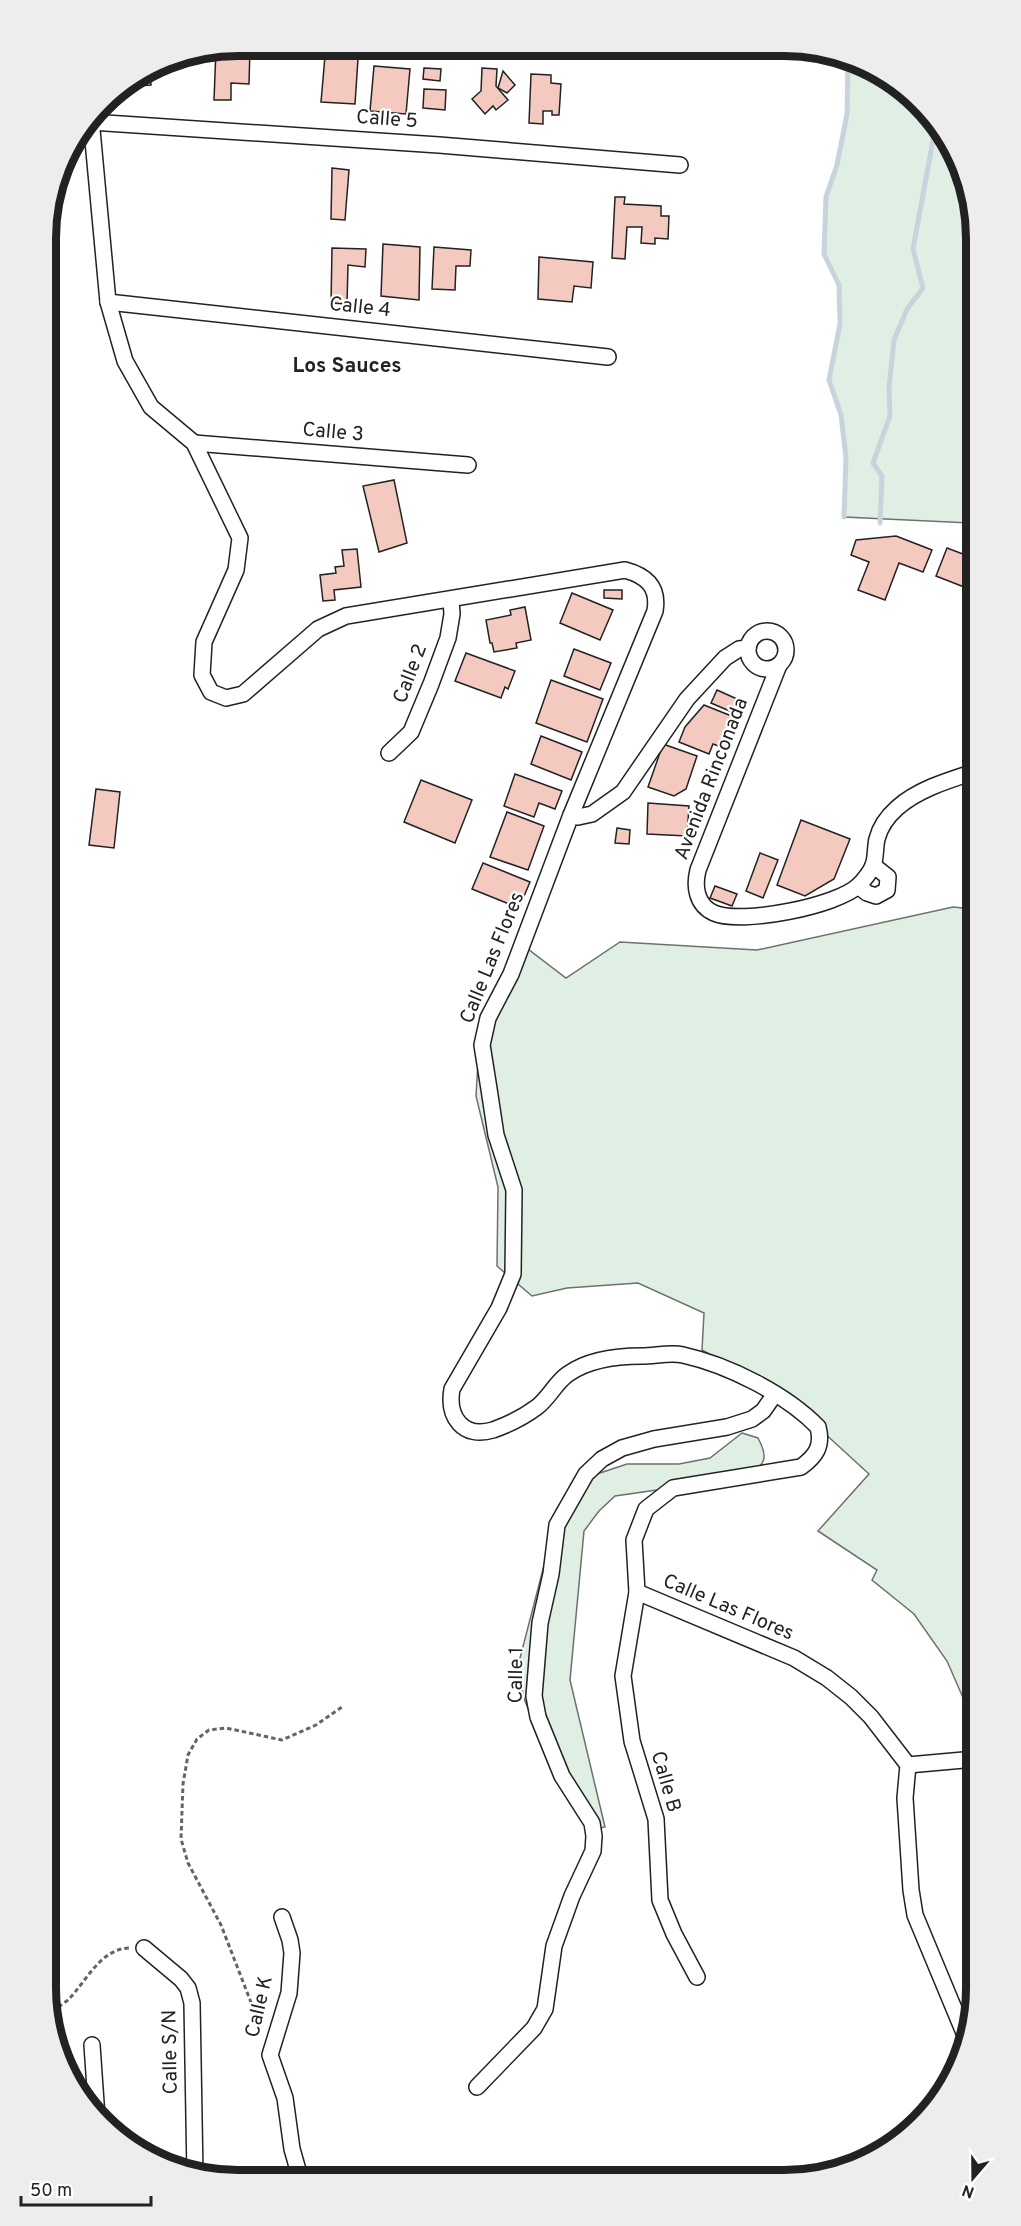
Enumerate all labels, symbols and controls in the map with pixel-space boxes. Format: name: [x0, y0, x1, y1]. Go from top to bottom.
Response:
street label: Calle 5: [355, 105, 419, 135]
street label: Calle 4: [328, 292, 392, 324]
district label: Los Sauces: [292, 353, 402, 380]
street label: Calle 3: [301, 417, 365, 449]
street label: Calle 2: [388, 641, 434, 707]
street label: Avenida Rinconada: [669, 694, 755, 864]
street label: Calle Las Flores: [455, 888, 531, 1028]
street label: Calle Las Flores: [659, 1569, 797, 1647]
street label: Calle 1: [504, 1646, 530, 1704]
street label: Calle B: [644, 1748, 686, 1816]
street label: Calle K: [240, 1974, 280, 2040]
street label: Calle S/N: [157, 2009, 185, 2095]
north arrow: [943, 2148, 1003, 2208]
scale bar: [21, 2169, 152, 2207]
text: N: [960, 2179, 977, 2202]
text: 50 m: [30, 2180, 72, 2203]

